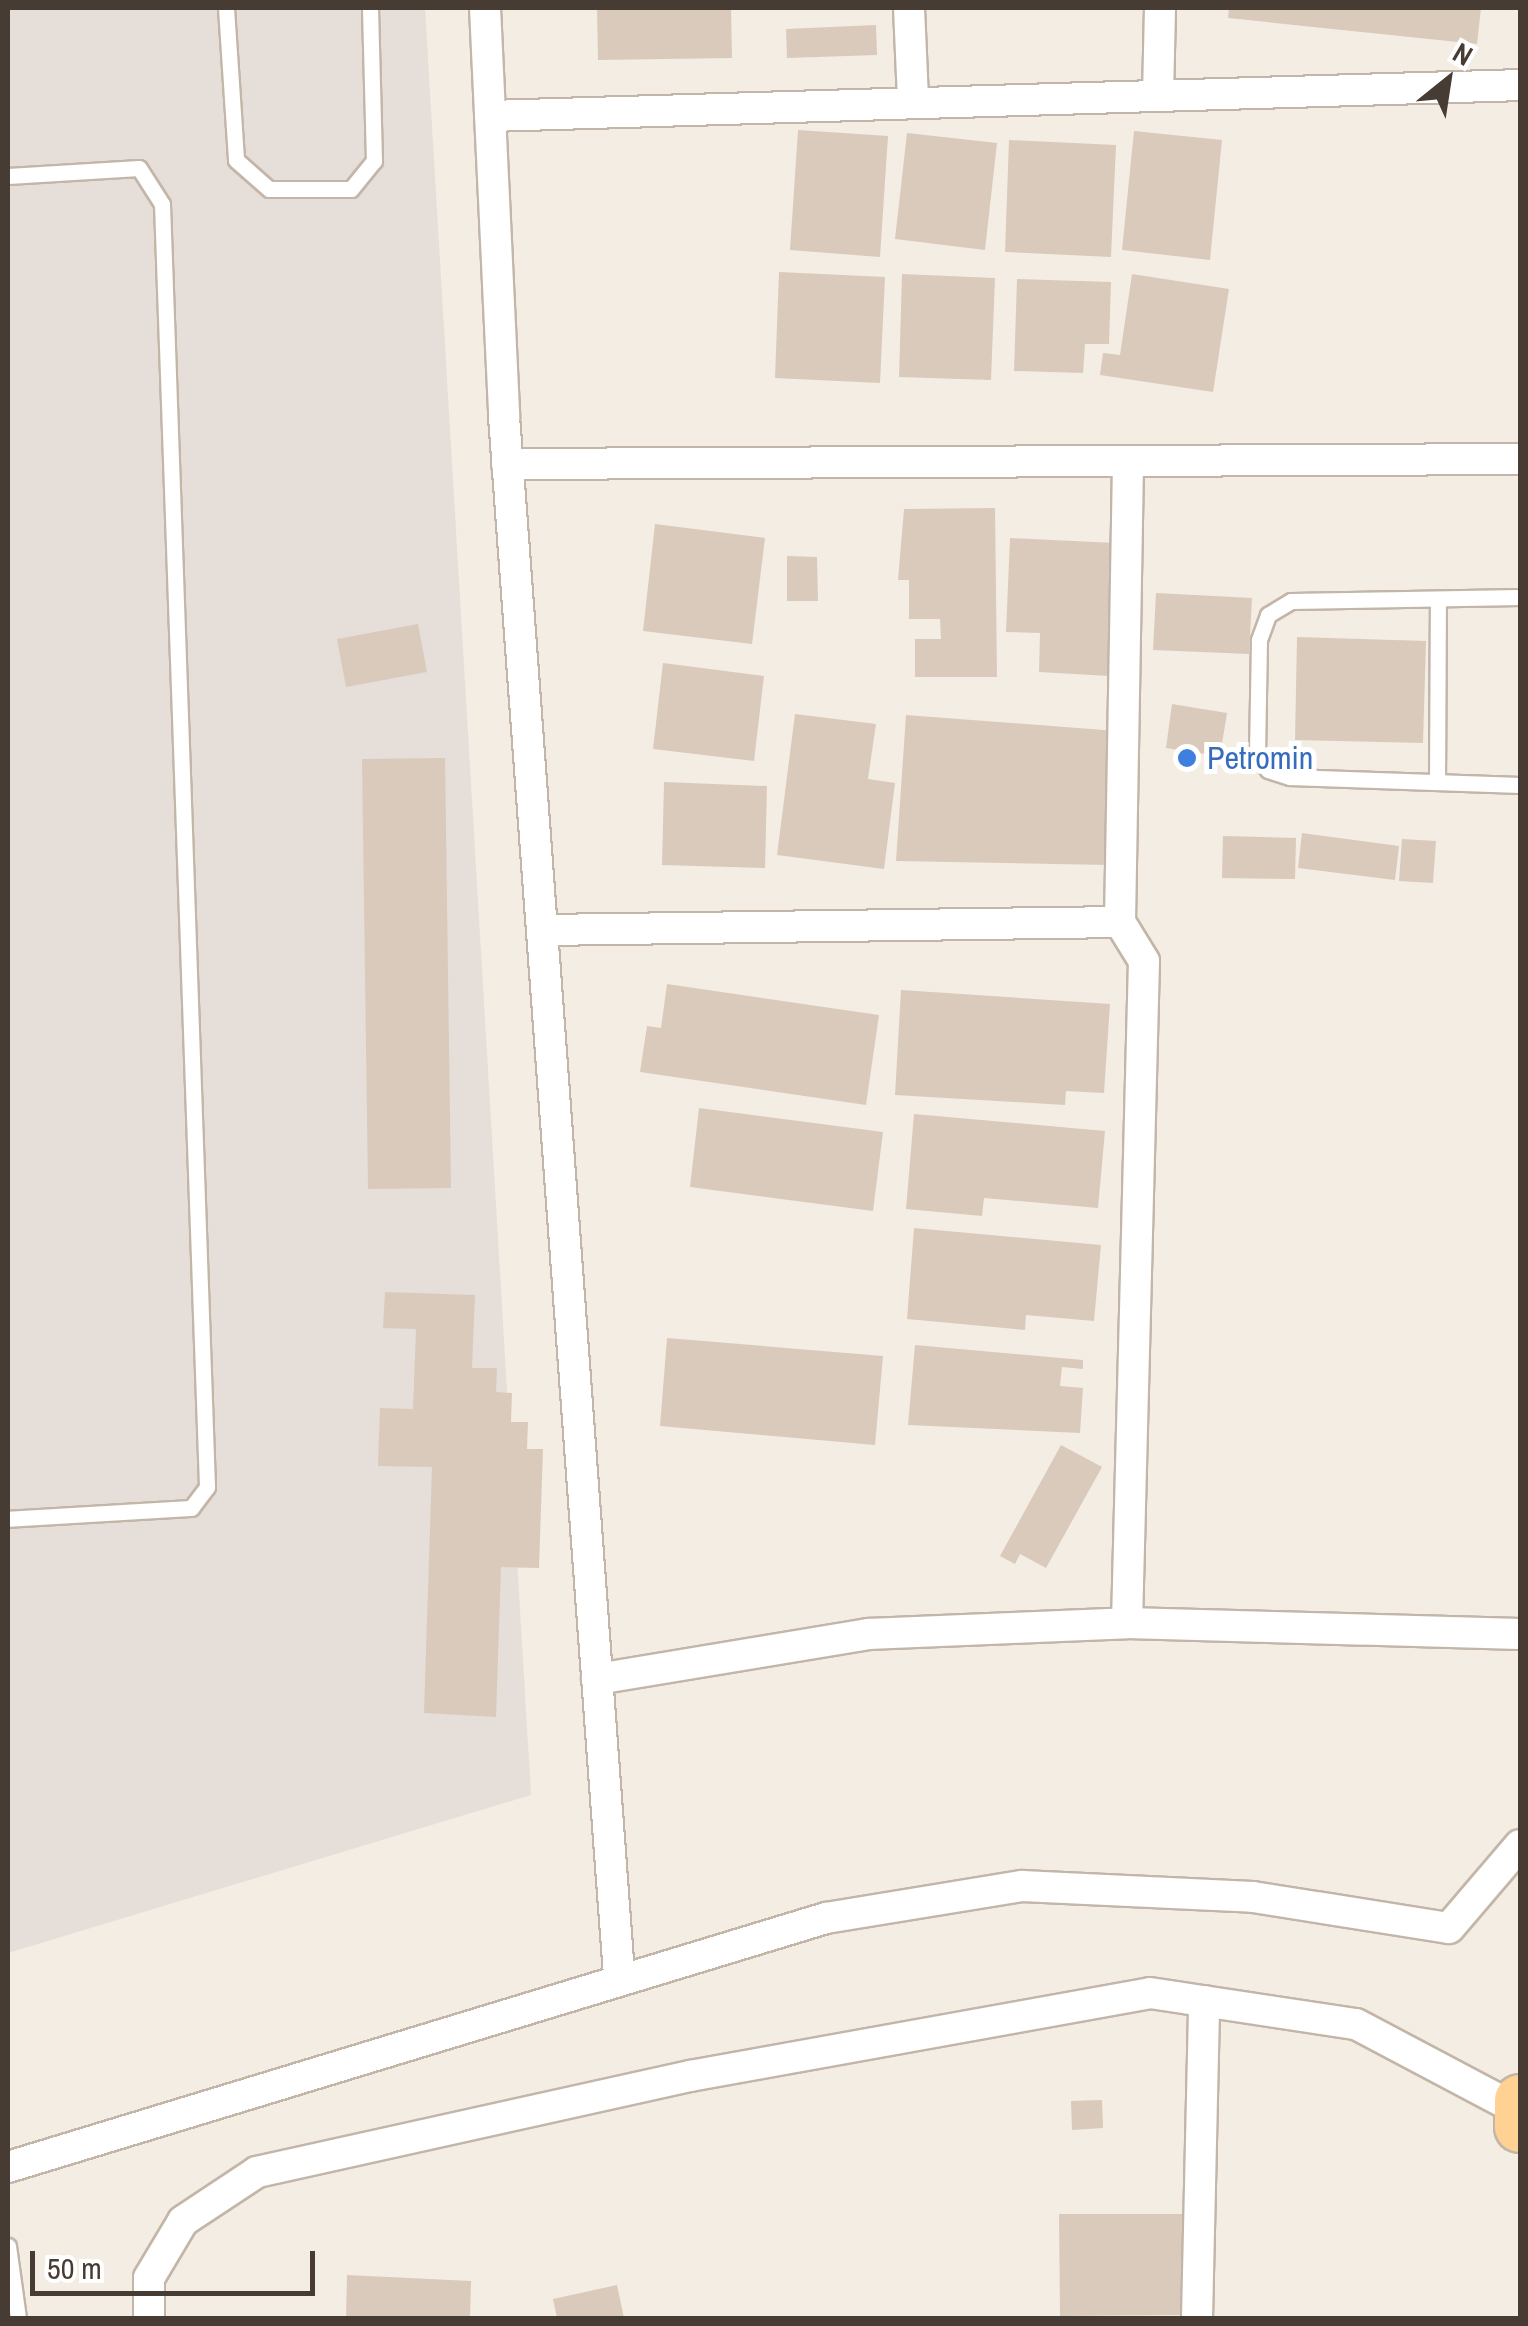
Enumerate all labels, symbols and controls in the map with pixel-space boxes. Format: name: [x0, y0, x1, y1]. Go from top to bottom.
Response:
north arrow: [1398, 30, 1498, 130]
text: N: [1446, 33, 1480, 75]
place label: Petromin: [1207, 739, 1313, 777]
marker: Petromin: [1176, 747, 1198, 769]
scale bar: [35, 2231, 320, 2293]
text: 50 m: [47, 2248, 102, 2288]

